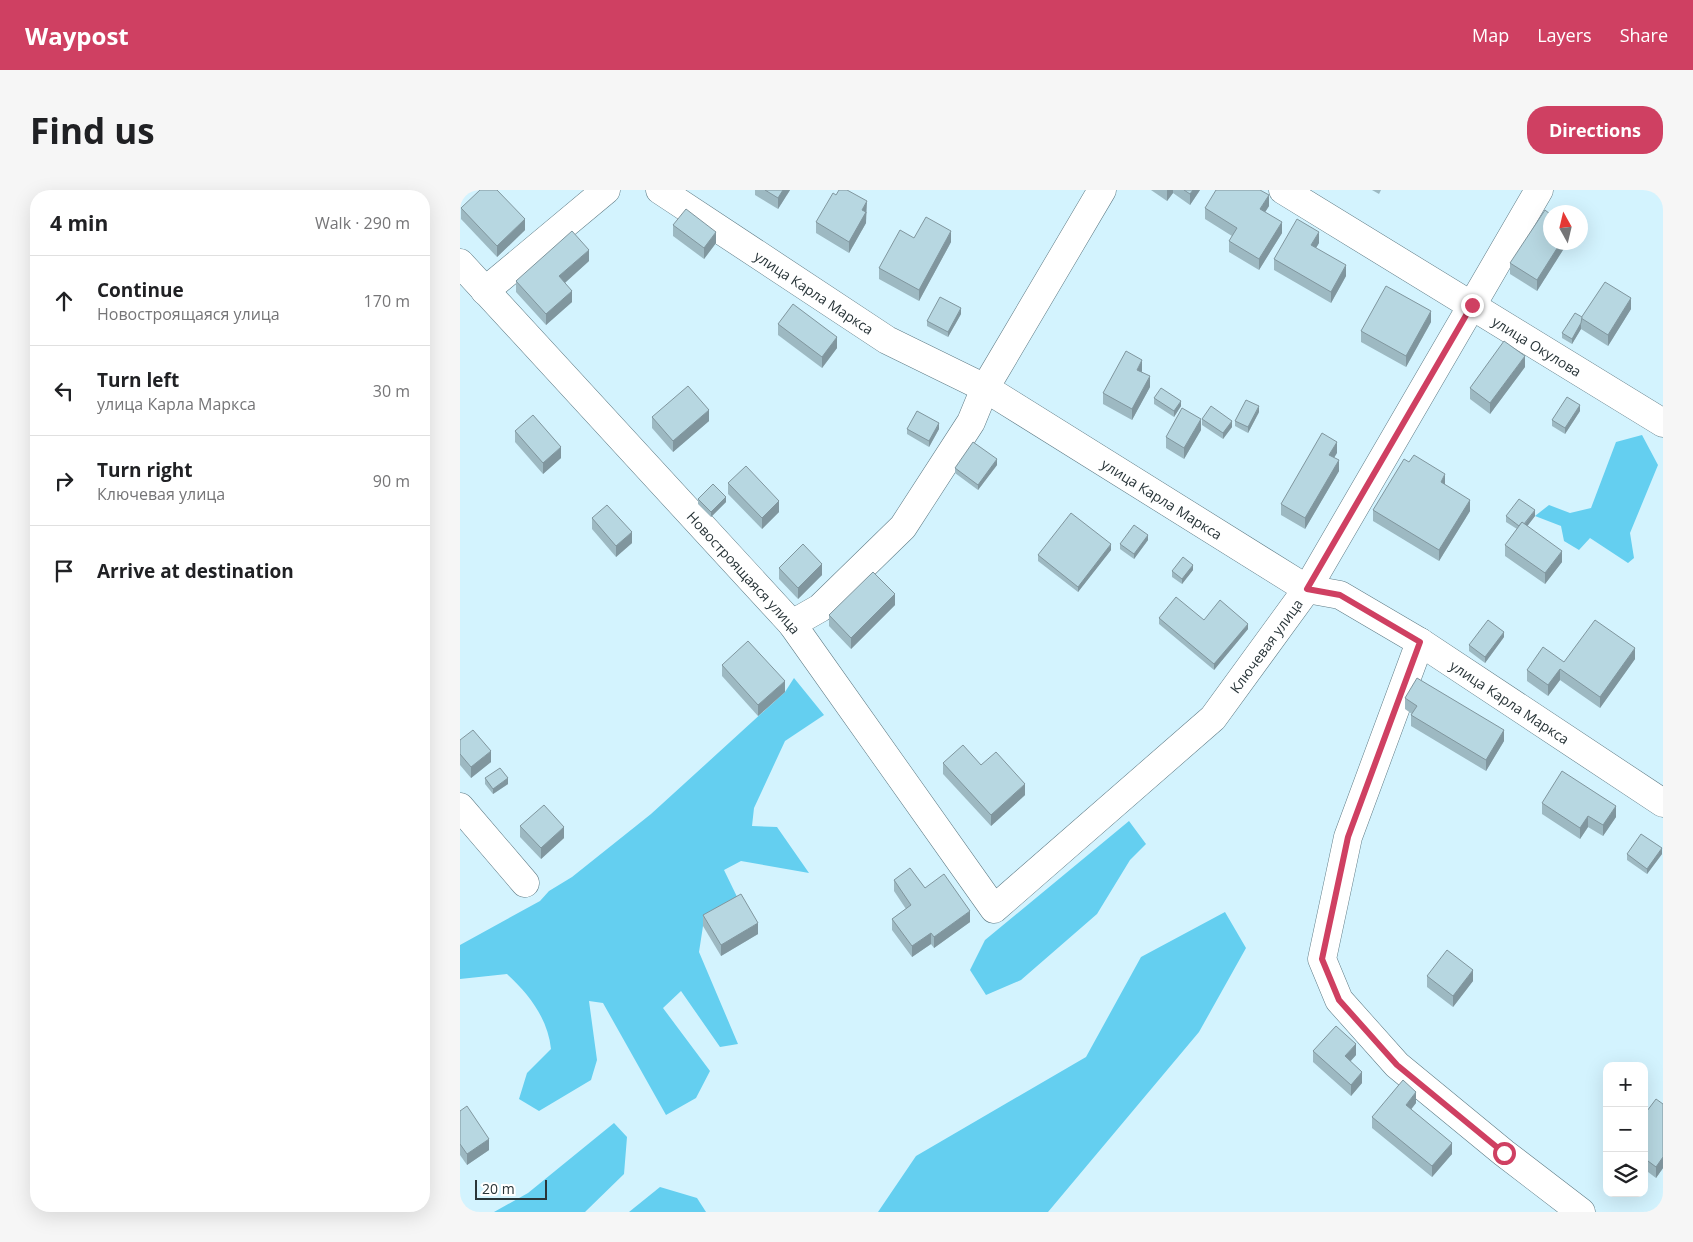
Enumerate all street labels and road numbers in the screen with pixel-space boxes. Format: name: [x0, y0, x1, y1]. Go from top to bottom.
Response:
street label: улица Карла Маркса: [751, 246, 878, 338]
street label: улица Окулова: [1489, 311, 1585, 380]
street label: улица Карла Маркса: [1098, 454, 1226, 543]
street label: Новостроящаяся улица: [683, 507, 805, 637]
street label: Ключевая улица: [1225, 595, 1307, 697]
street label: улица Карла Маркса: [1447, 655, 1573, 748]

